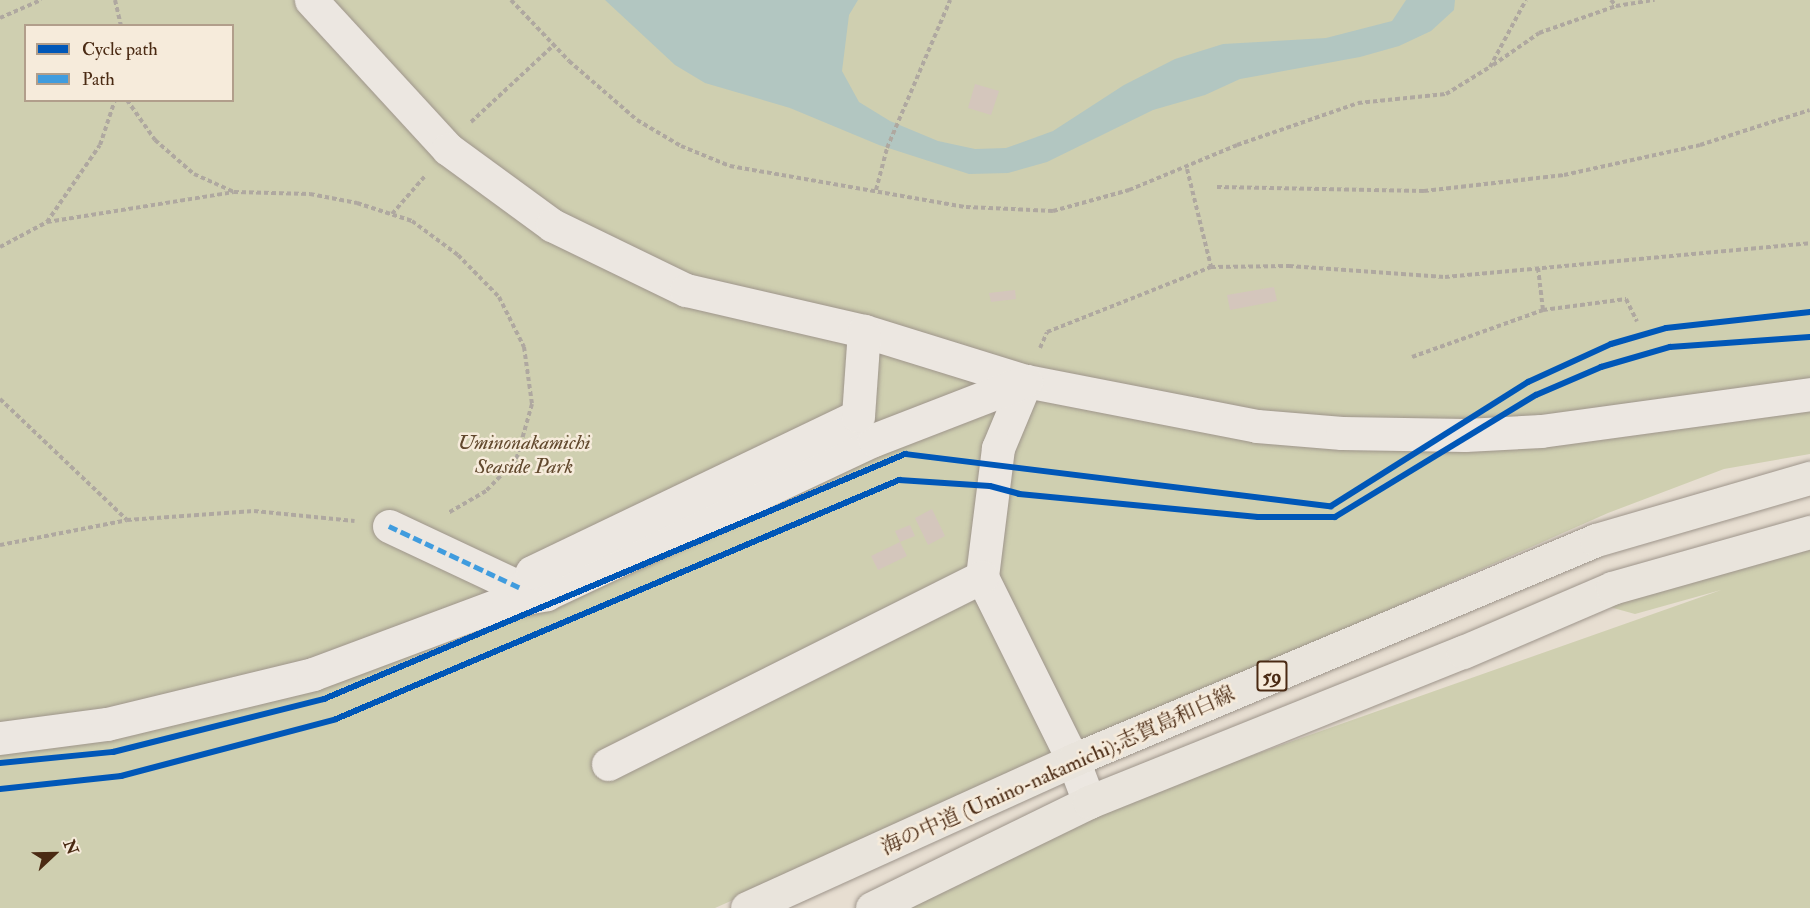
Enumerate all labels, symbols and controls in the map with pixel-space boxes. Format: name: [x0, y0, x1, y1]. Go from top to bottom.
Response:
legend: [24, 24, 234, 102]
text: Cycle path: [82, 38, 158, 61]
text: Path: [82, 68, 115, 91]
park label: Uminonakamichi Seaside Park: [457, 430, 591, 480]
road number: 59: [1256, 659, 1288, 693]
street label: 海の中道 (Umino-nakamichi);志賀島和白線: [877, 681, 1239, 861]
north arrow: [24, 824, 84, 884]
text: N: [59, 837, 83, 858]

